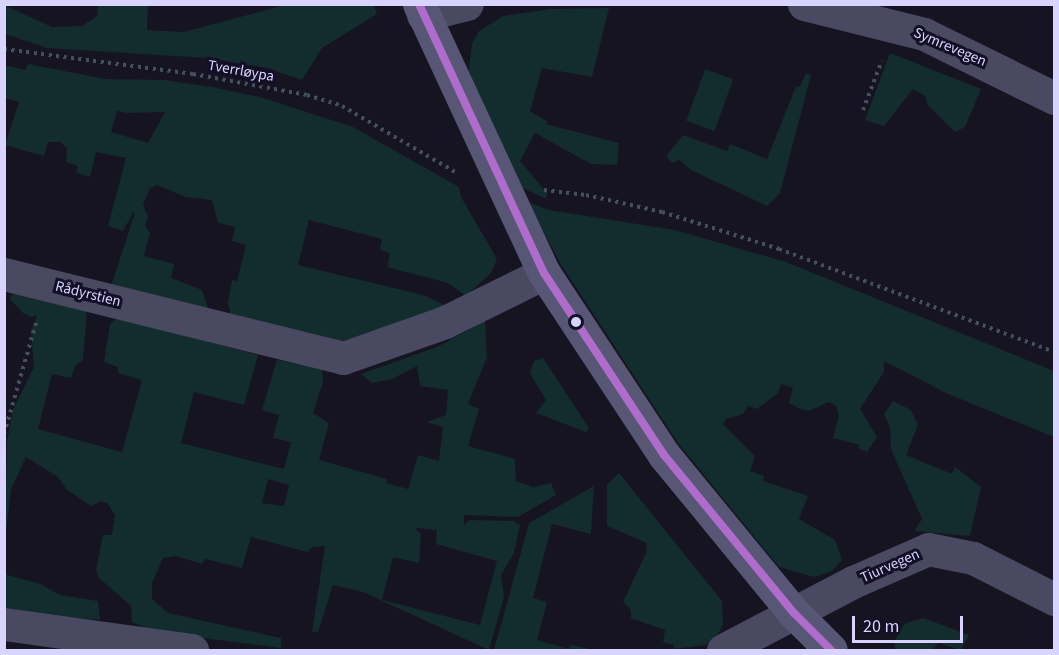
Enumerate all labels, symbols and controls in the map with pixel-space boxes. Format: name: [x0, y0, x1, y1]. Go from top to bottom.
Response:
street label: Symrevegen: [911, 24, 989, 70]
street label: Tverrløypa: [206, 56, 276, 86]
street label: Rådyrstien: [53, 277, 123, 311]
unlabelled marker: [570, 316, 582, 328]
street label: Tiurvegen: [858, 545, 922, 587]
scale bar: [855, 604, 966, 642]
text: 20 m: [863, 614, 899, 639]

